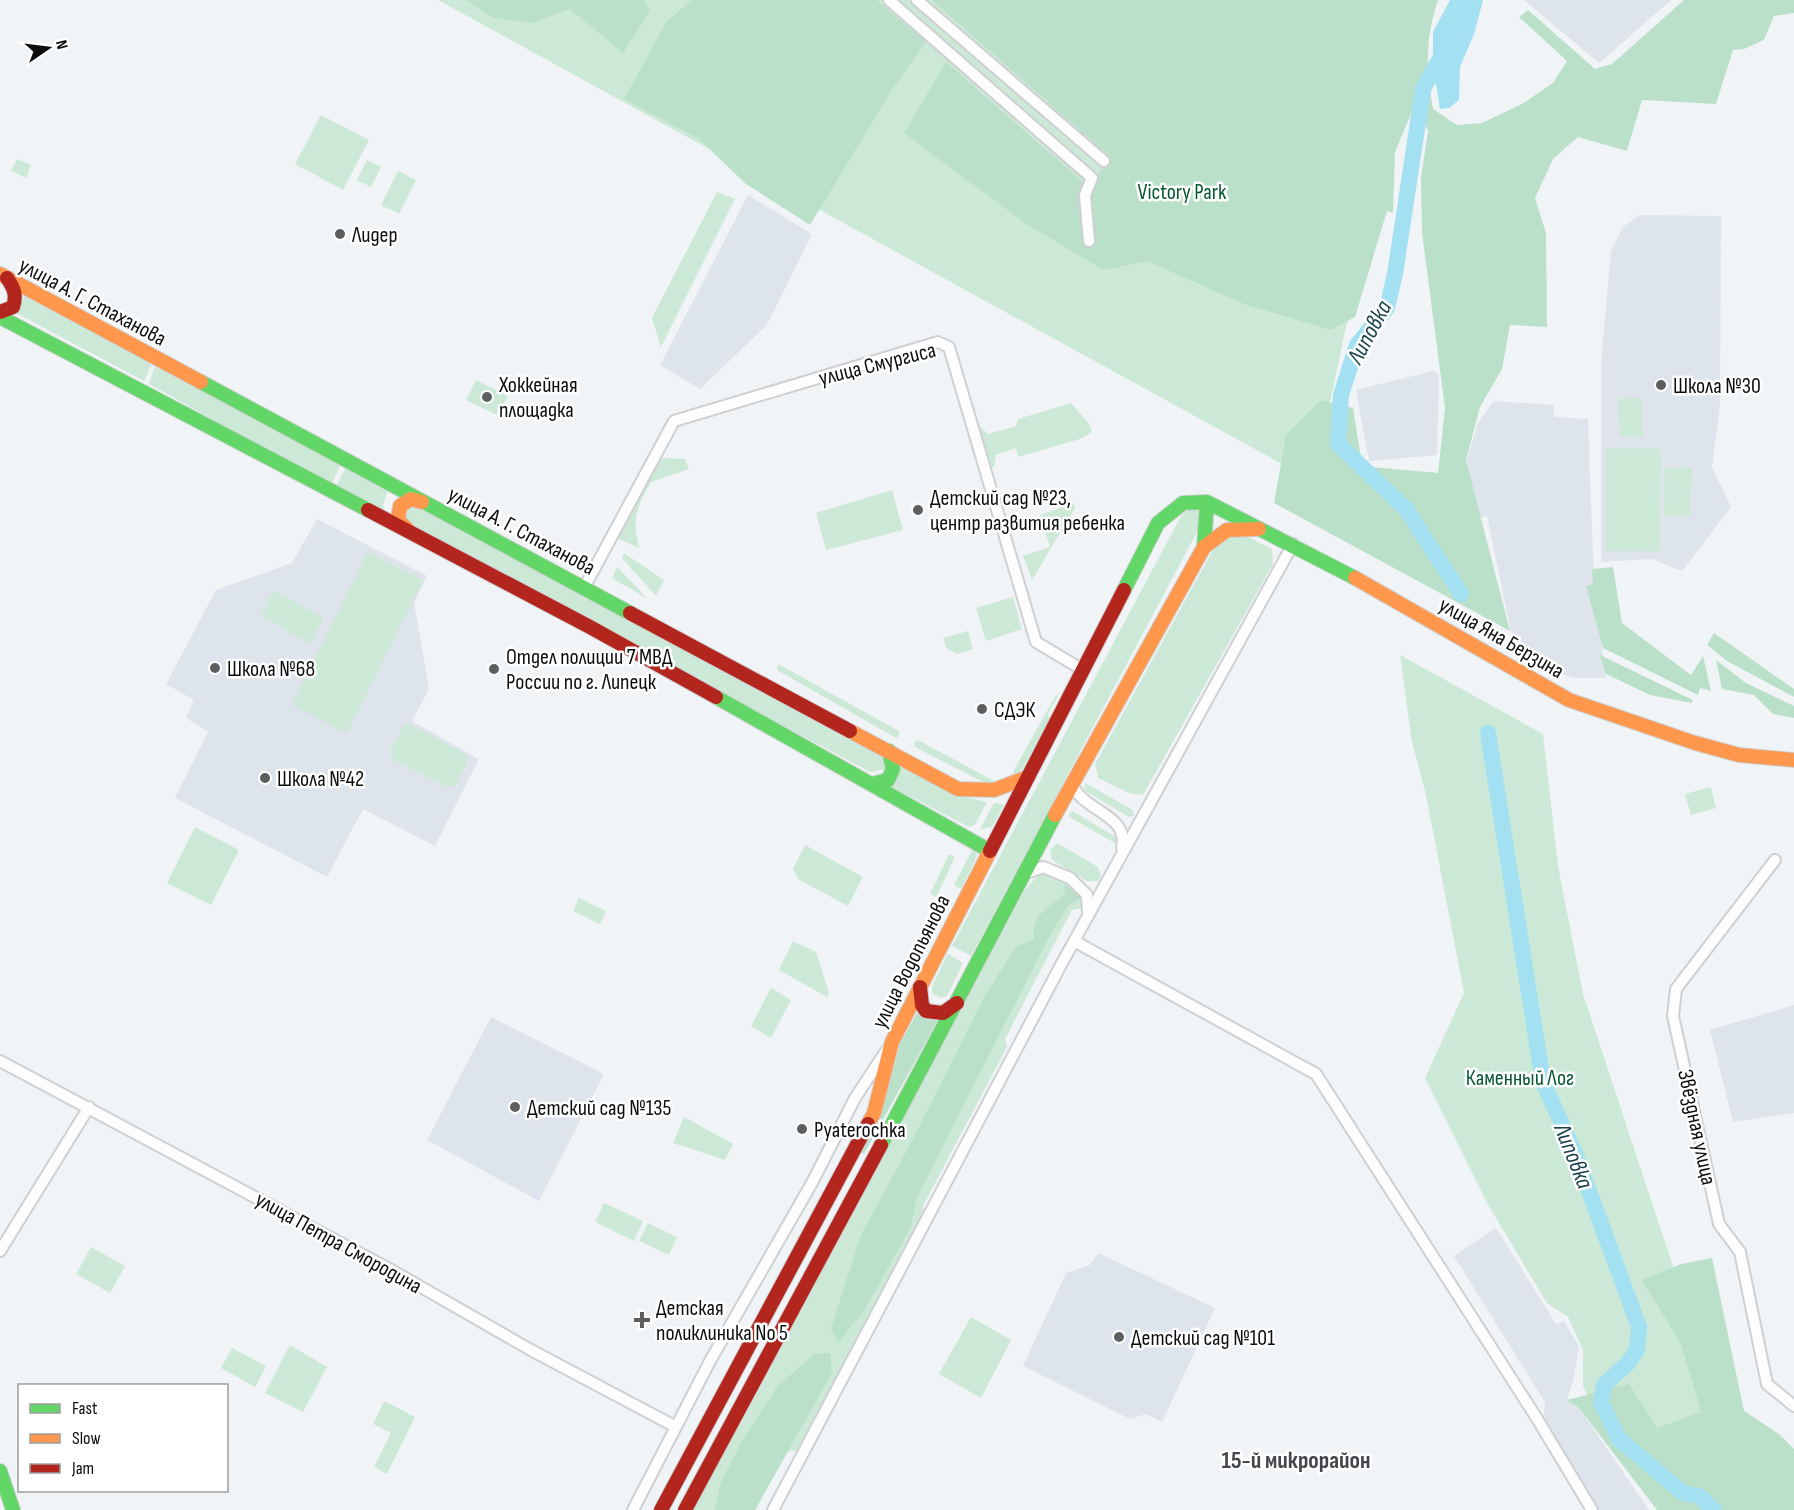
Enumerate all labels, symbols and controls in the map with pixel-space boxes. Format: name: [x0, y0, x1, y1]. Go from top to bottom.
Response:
north arrow: [18, 18, 78, 78]
text: N: [51, 38, 71, 51]
park label: Victory Park: [1138, 179, 1227, 206]
place label: Лидер: [351, 222, 398, 249]
marker: Лидер: [333, 227, 347, 241]
street label: улица А. Г. Стаханова: [14, 252, 171, 353]
water label: Липовка: [1340, 295, 1398, 370]
street label: улица Смургиса: [816, 337, 939, 392]
place label: Хоккейная площадка: [498, 372, 578, 424]
place label: Школа №30: [1673, 373, 1761, 400]
marker: Школа №30: [1654, 378, 1668, 392]
marker: Хоккейная площадка: [480, 390, 494, 404]
street label: улица А. Г. Стаханова: [443, 481, 600, 582]
place label: Детский сад №23, центр развития ребенка: [930, 485, 1125, 537]
marker: Детский сад №23, центр развития ребенка: [911, 503, 925, 517]
street label: улица Яна Берзина: [1434, 592, 1569, 685]
place label: Отдел полиции 7 МВД России по г. Липецк: [506, 644, 673, 696]
place label: Школа №68: [227, 656, 315, 683]
marker: Школа №68: [208, 661, 222, 675]
marker: Отдел полиции 7 МВД России по г. Липецк: [487, 662, 501, 676]
place label: СДЭК: [994, 697, 1035, 724]
marker: СДЭК: [975, 702, 989, 716]
place label: Школа №42: [277, 766, 364, 793]
marker: Школа №42: [258, 771, 272, 785]
street label: улица Водопьянова: [866, 890, 957, 1033]
park label: Каменный Лог: [1466, 1065, 1574, 1092]
street label: Звёздная улица: [1671, 1067, 1722, 1188]
place label: Детский сад №135: [527, 1095, 672, 1122]
marker: Детский сад №135: [508, 1100, 522, 1114]
place label: Pyaterochka: [814, 1117, 906, 1144]
water label: Липовка: [1547, 1118, 1600, 1193]
marker: Pyaterochka: [795, 1122, 809, 1136]
street label: улица Петра Смородина: [250, 1186, 426, 1300]
place label: Детская поликлиника No 5: [656, 1295, 788, 1347]
marker: Детская поликлиника No 5: [633, 1311, 651, 1329]
place label: Детский сад №101: [1131, 1325, 1275, 1352]
marker: Детский сад №101: [1112, 1330, 1126, 1344]
legend: [18, 1384, 228, 1492]
text: Fast: [72, 1398, 98, 1419]
text: Slow: [72, 1428, 101, 1449]
district label: 15-й микрорайон: [1222, 1446, 1370, 1475]
text: Jam: [71, 1458, 94, 1479]

